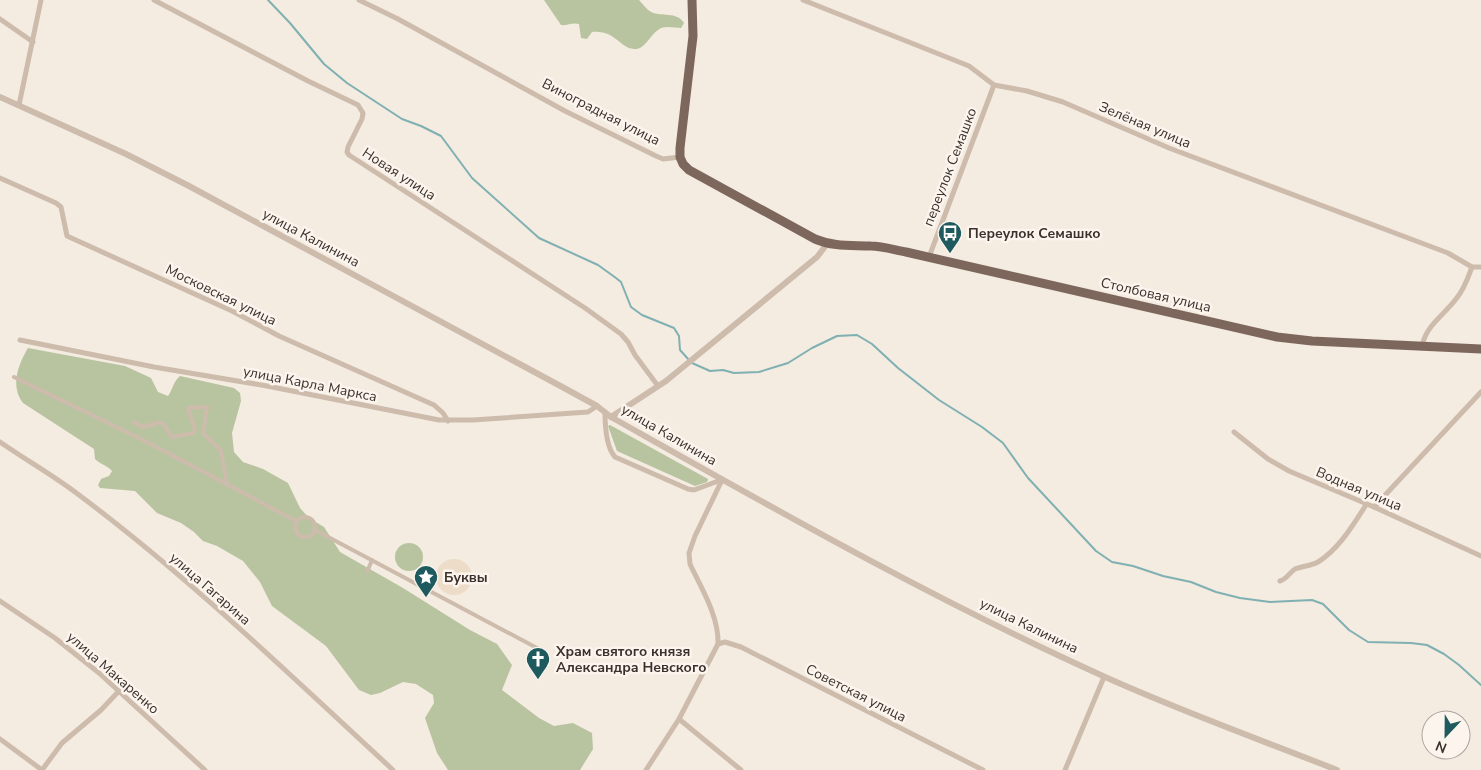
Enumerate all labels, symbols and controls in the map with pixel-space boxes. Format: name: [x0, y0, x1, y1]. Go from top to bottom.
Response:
street label: Виноградная улица: [539, 74, 663, 150]
street label: Зелёная улица: [1096, 97, 1194, 153]
street label: переулок Семашко: [919, 105, 981, 229]
street label: Новая улица: [359, 143, 439, 205]
street label: улица Калинина: [259, 204, 363, 272]
bus stop icon: Переулок Семашко: [937, 220, 963, 254]
place label: Переулок Семашко: [968, 224, 1100, 243]
street label: Московская улица: [162, 260, 280, 330]
street label: Столбовая улица: [1099, 273, 1213, 317]
street label: улица Карла Маркса: [242, 362, 378, 406]
street label: улица Калинина: [618, 400, 720, 470]
street label: Водная улица: [1313, 462, 1405, 516]
street label: улица Гагарина: [165, 548, 255, 630]
place icon: Буквы: [413, 564, 439, 598]
place label: Буквы: [444, 568, 488, 587]
street label: улица Калинина: [977, 594, 1081, 658]
street label: улица Макаренко: [63, 628, 163, 718]
place label: Храм святого князя Александра Невского: [555, 642, 707, 677]
church icon: Храм святого князя Александра Невского: [525, 646, 551, 680]
street label: Советская улица: [803, 659, 909, 727]
north arrow: [1421, 710, 1471, 760]
text: N: [1433, 736, 1450, 757]

